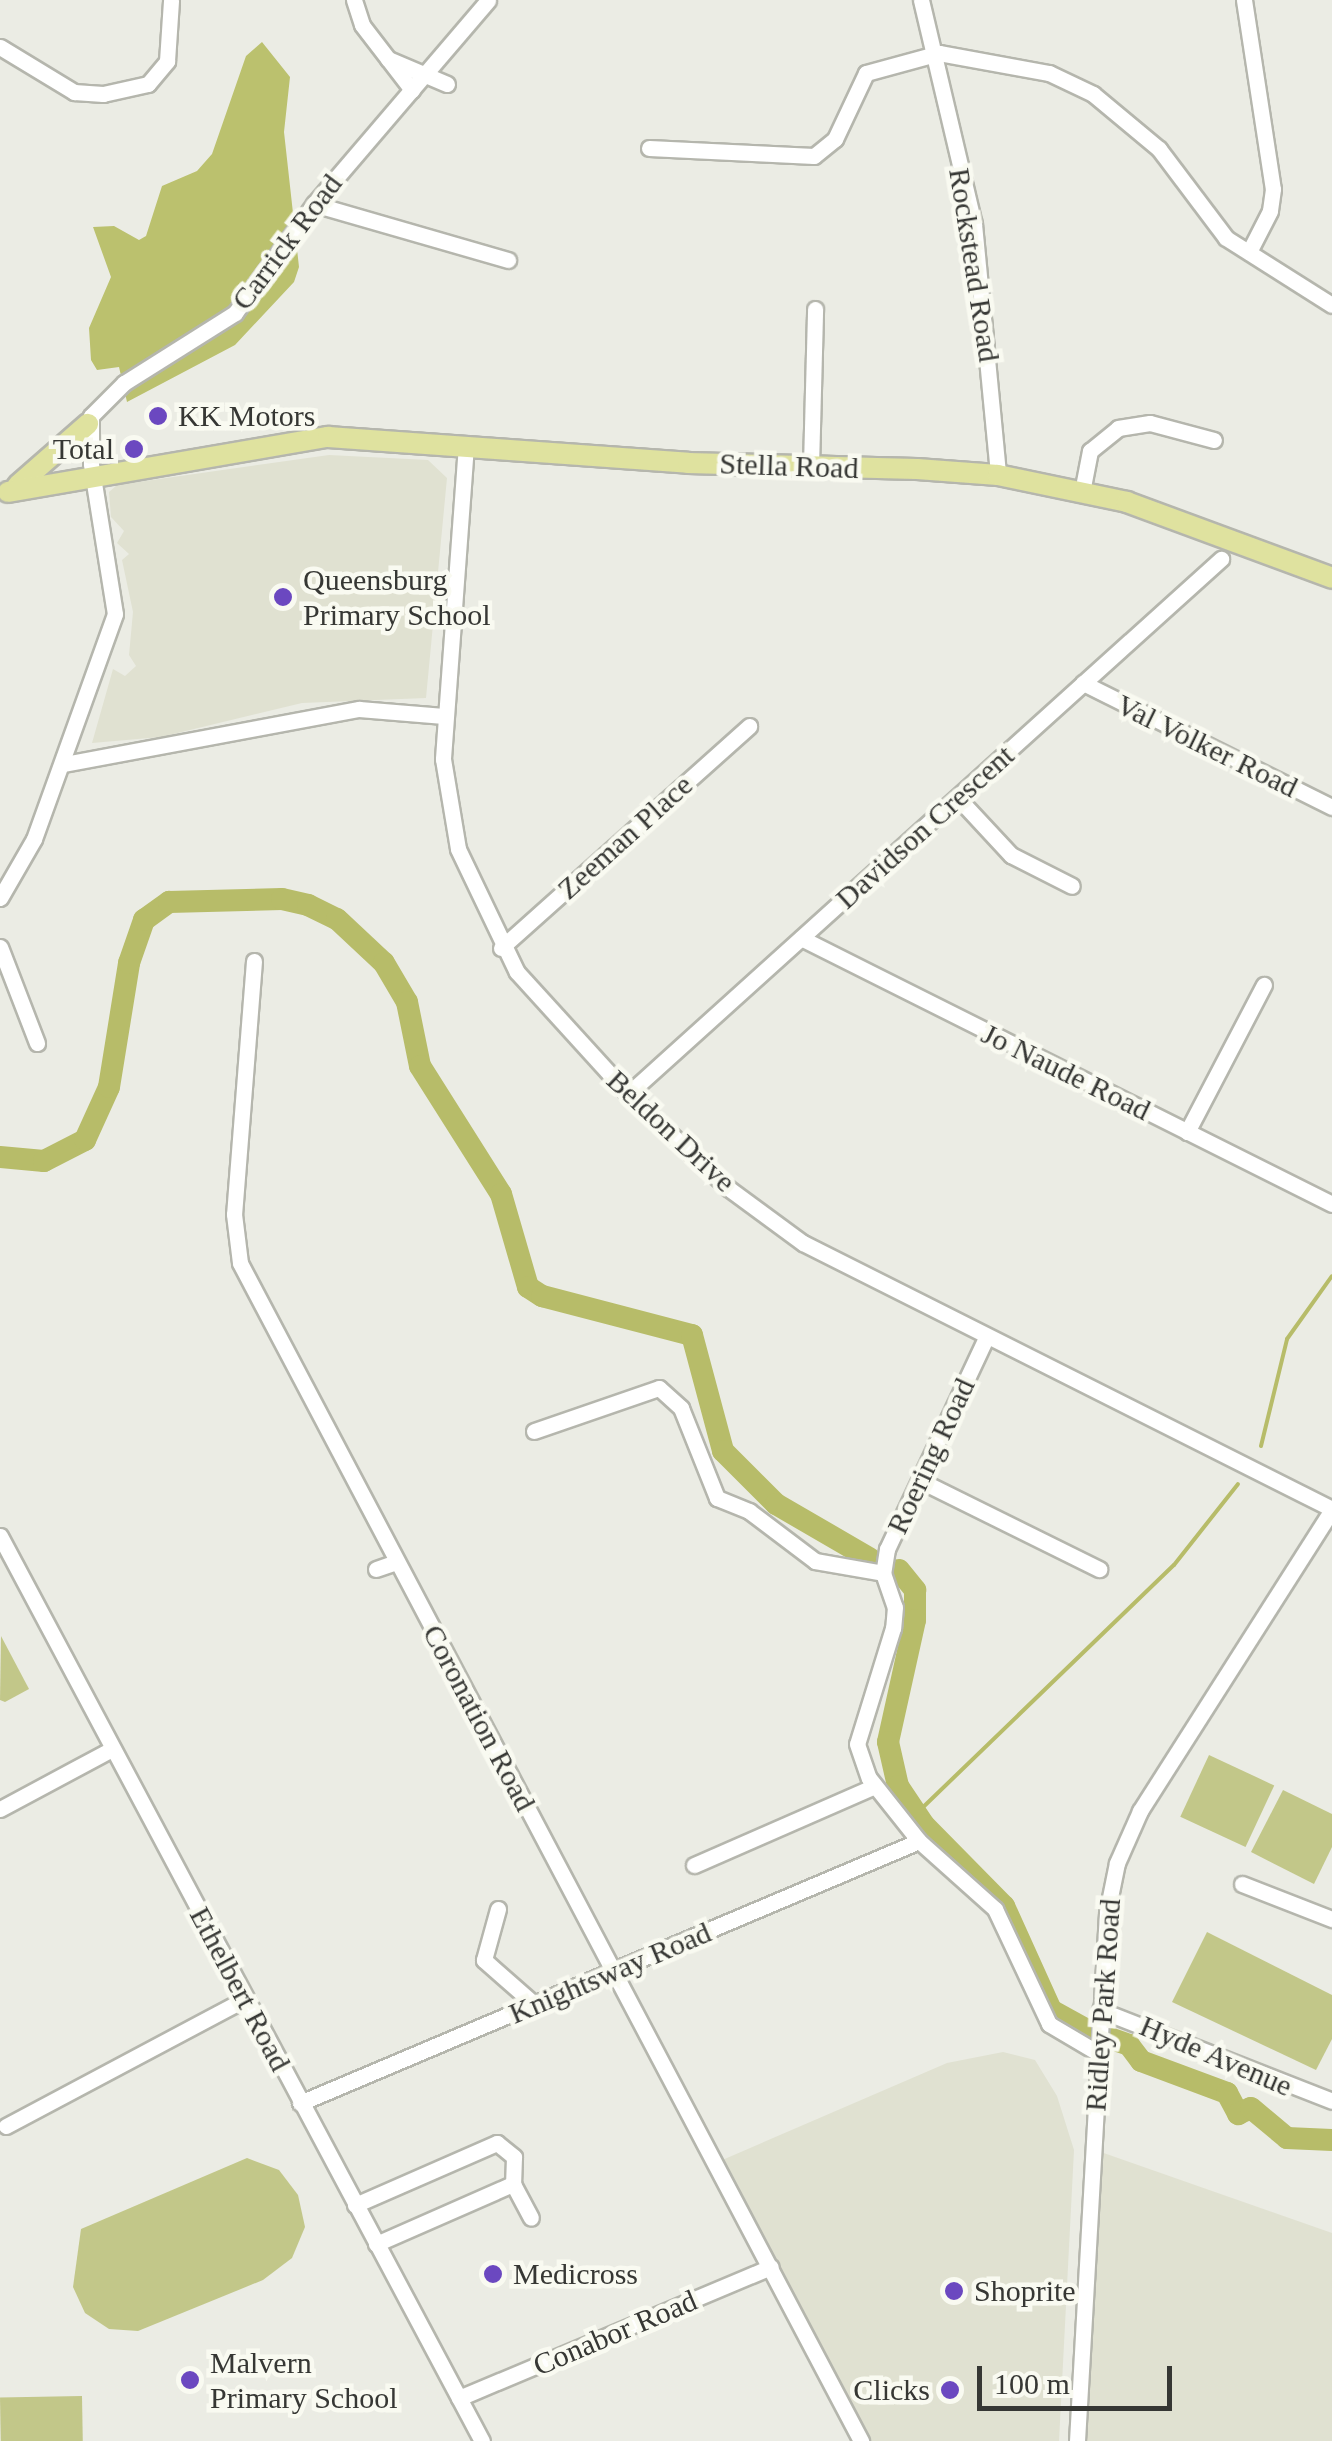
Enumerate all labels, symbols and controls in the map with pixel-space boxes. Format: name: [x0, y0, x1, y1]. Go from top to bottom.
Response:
street label: Rockstead Road: [941, 165, 1007, 365]
street label: Carrick Road: [224, 167, 350, 317]
place label: KK Motors: [178, 398, 316, 434]
marker: KK Motors: [147, 405, 169, 427]
place label: Total: [53, 431, 114, 467]
marker: Total: [123, 438, 145, 460]
street label: Stella Road: [719, 446, 859, 486]
place label: Queensburg Primary School: [303, 562, 490, 632]
marker: Queensburg Primary School: [272, 586, 294, 608]
street label: Val Volker Road: [1110, 686, 1304, 806]
street label: Davidson Crescent: [828, 738, 1022, 916]
street label: Zeeman Place: [550, 767, 700, 907]
street label: Jo Naude Road: [976, 1016, 1156, 1128]
street label: Beldon Drive: [599, 1062, 743, 1200]
street label: Roering Road: [879, 1373, 983, 1539]
street label: Coronation Road: [415, 1619, 543, 1817]
street label: Ridley Park Road: [1078, 1897, 1128, 2113]
street label: Ethelbert Road: [182, 1901, 298, 2077]
street label: Knightsway Road: [504, 1914, 716, 2032]
street label: Hyde Avenue: [1134, 2007, 1298, 2105]
place label: Medicross: [513, 2256, 638, 2292]
marker: Medicross: [482, 2263, 504, 2285]
place label: Shoprite: [974, 2273, 1076, 2309]
marker: Shoprite: [943, 2280, 965, 2302]
street label: Conabor Road: [528, 2282, 702, 2384]
place label: Malvern Primary School: [210, 2345, 397, 2416]
scale bar: [982, 2346, 1177, 2408]
text: 100 m: [994, 2367, 1070, 2400]
marker: Malvern Primary School: [179, 2369, 201, 2391]
place label: Clicks: [853, 2372, 930, 2408]
marker: Clicks: [939, 2379, 961, 2401]

